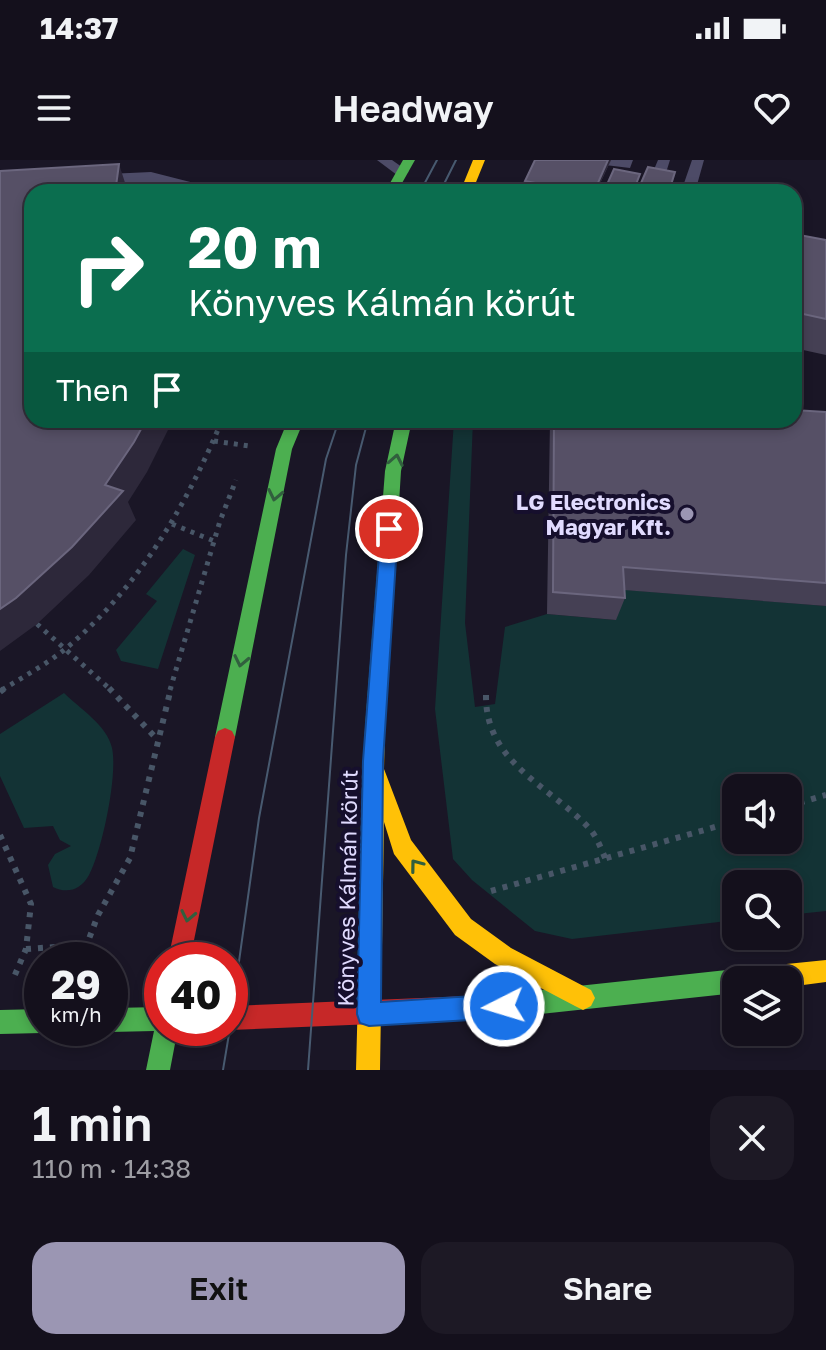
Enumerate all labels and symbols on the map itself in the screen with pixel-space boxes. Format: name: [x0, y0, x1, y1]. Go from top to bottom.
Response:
one-way arrow: [386, 454, 403, 467]
one-way arrow: [267, 488, 284, 501]
place label: LG Electronics Magyar Kft.: [516, 488, 671, 540]
pin: [355, 495, 423, 563]
marker: LG Electronics Magyar Kft.: [678, 505, 696, 523]
one-way arrow: [233, 655, 250, 668]
street label: Könyves Kálmán körút: [331, 769, 363, 1007]
one-way arrow: [412, 859, 426, 873]
one-way arrow: [181, 909, 198, 923]
speed limit sign: 40: [144, 942, 248, 1046]
position arrow: [462, 964, 546, 1048]

